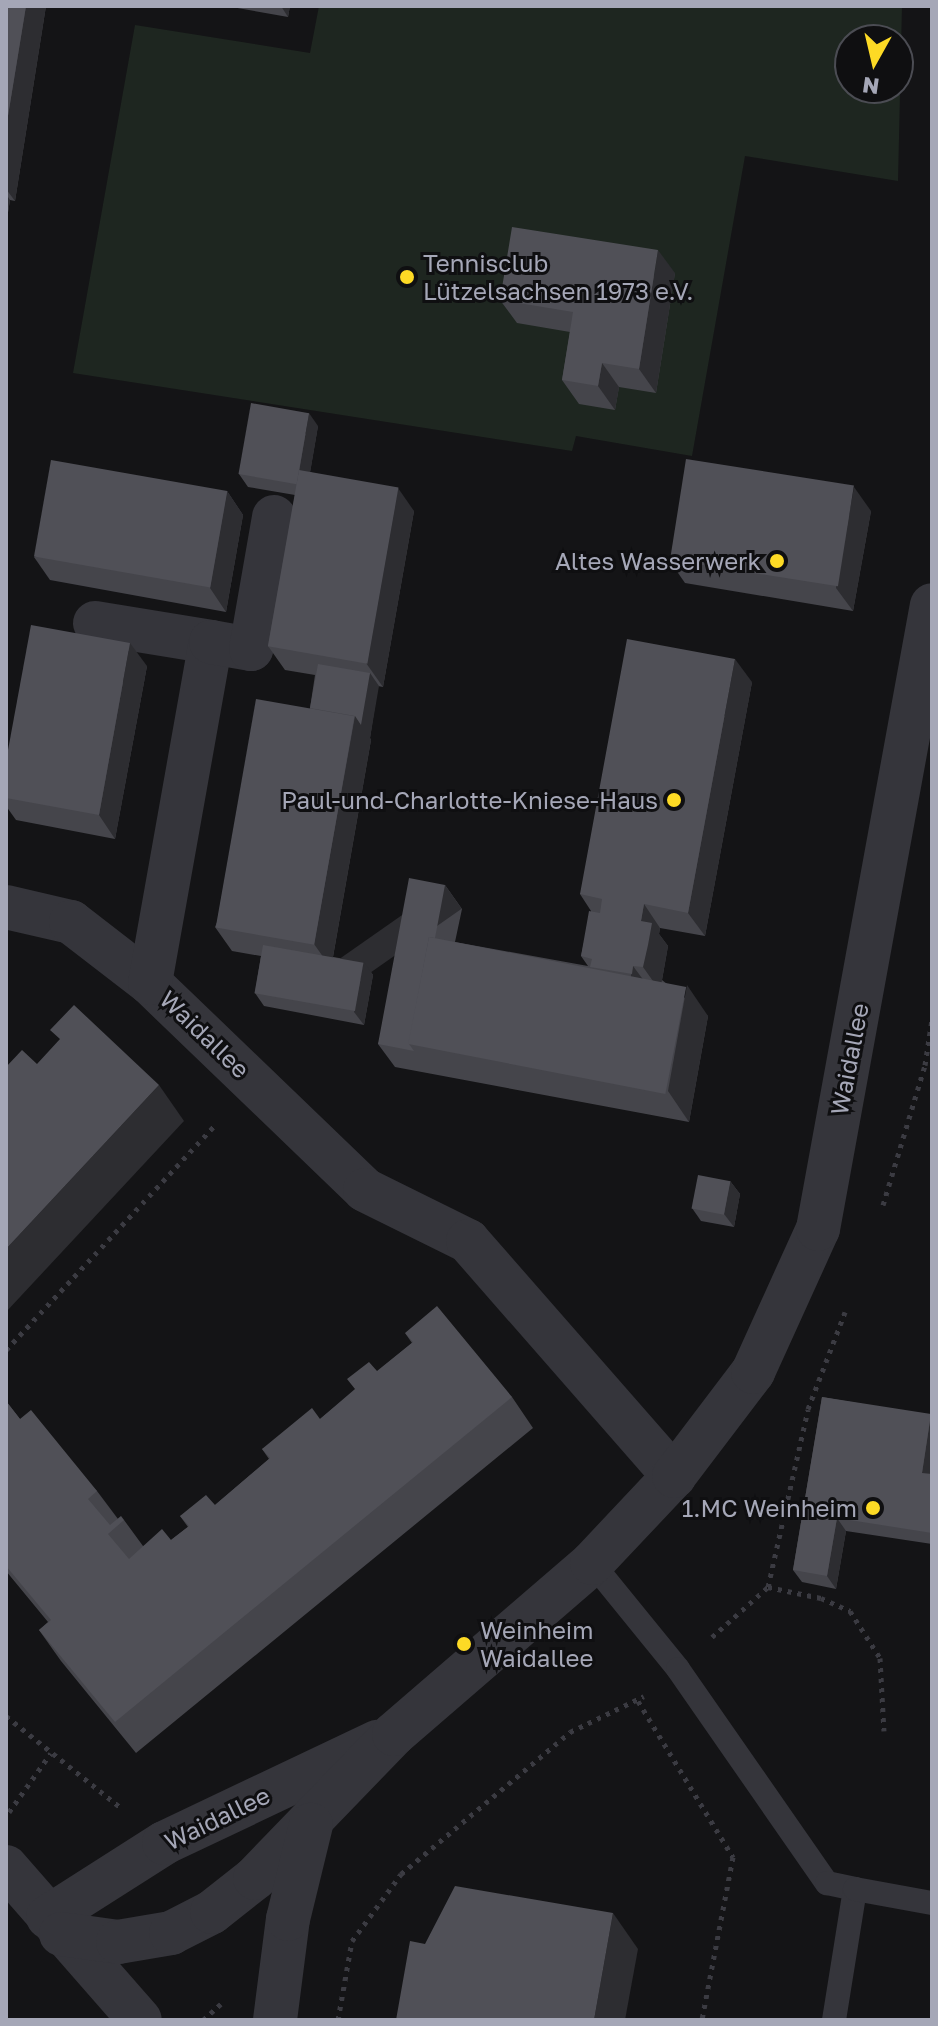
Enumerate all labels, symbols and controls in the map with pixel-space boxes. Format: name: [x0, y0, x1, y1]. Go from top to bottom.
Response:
north arrow: [834, 24, 914, 104]
text: N: [861, 72, 881, 101]
place label: Tennisclub Lützelsachsen 1973 e.V.: [423, 249, 693, 305]
marker: Tennisclub Lützelsachsen 1973 e.V.: [398, 268, 416, 286]
place label: Altes Wasserwerk: [555, 547, 761, 575]
marker: Altes Wasserwerk: [768, 552, 786, 570]
place label: Paul-und-Charlotte-Kniese-Haus: [281, 786, 658, 814]
marker: Paul-und-Charlotte-Kniese-Haus: [665, 791, 683, 809]
street label: Waidallee: [154, 984, 256, 1084]
street label: Waidallee: [824, 1001, 874, 1117]
place label: 1.MC Weinheim: [682, 1494, 857, 1522]
marker: 1.MC Weinheim: [864, 1499, 882, 1517]
place label: Weinheim Waidallee: [480, 1616, 594, 1672]
marker: Weinheim Waidallee: [455, 1635, 473, 1653]
street label: Waidallee: [160, 1780, 274, 1856]

